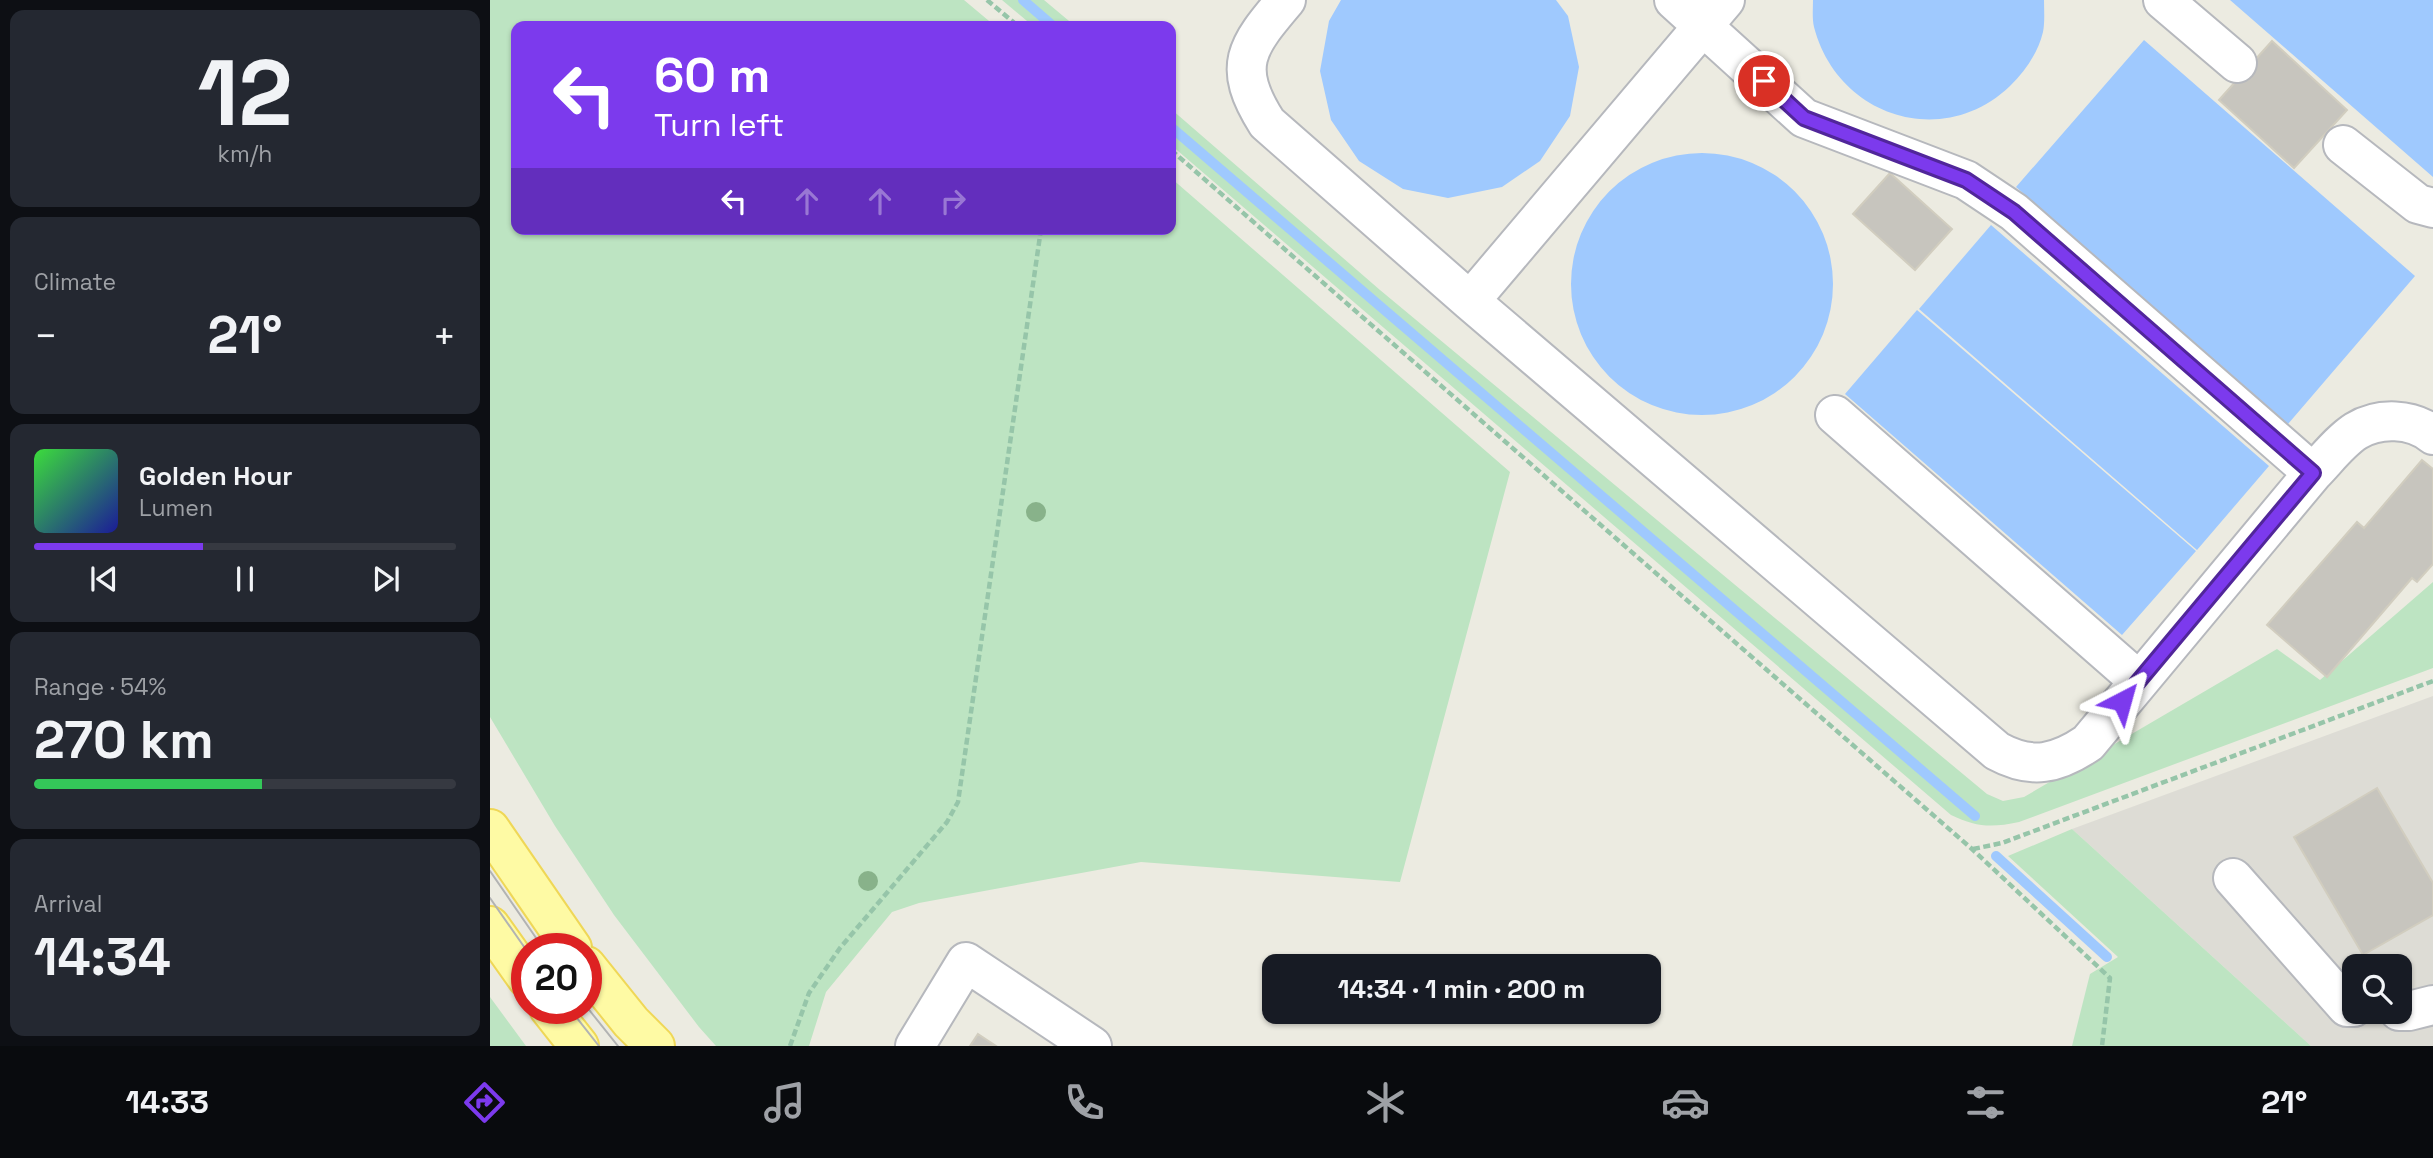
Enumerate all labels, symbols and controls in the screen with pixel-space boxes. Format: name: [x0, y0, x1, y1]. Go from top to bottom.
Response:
text: 12: [197, 35, 293, 152]
text: 60 m: [654, 44, 770, 106]
icon: left: [539, 49, 630, 140]
pin: [1734, 51, 1794, 111]
icon: arrive: [1745, 62, 1783, 100]
text: Turn left: [654, 105, 784, 145]
text: km/h: [218, 139, 272, 169]
icon: left: [715, 182, 753, 220]
icon: ahead: [788, 182, 826, 220]
icon: ahead: [861, 182, 899, 220]
icon: right: [934, 182, 972, 220]
text: Climate: [34, 267, 116, 297]
text: 21°: [208, 302, 282, 368]
text: −: [34, 312, 58, 360]
text: +: [432, 312, 456, 360]
text: Golden Hour: [139, 459, 293, 493]
text: Lumen: [139, 493, 213, 523]
icon: previous: [85, 560, 123, 598]
icon: pause: [226, 560, 264, 598]
icon: next: [367, 560, 405, 598]
position arrow: [2085, 664, 2159, 738]
text: Range · 54%: [34, 672, 166, 702]
text: 270 km: [34, 707, 214, 773]
text: Arrival: [34, 889, 102, 919]
text: 14:34: [34, 924, 171, 990]
speed limit sign: 20: [511, 933, 602, 1024]
map controls: [2342, 954, 2412, 1024]
button: search: [2342, 954, 2412, 1024]
text: 14:34 · 1 min · 200 m: [1338, 972, 1585, 1006]
icon: directions: [460, 1078, 509, 1127]
icon: music: [760, 1078, 809, 1127]
icon: phone: [1060, 1078, 1109, 1127]
icon: climate: [1361, 1078, 1410, 1127]
icon: car: [1661, 1078, 1710, 1127]
icon: filters: [1961, 1078, 2010, 1127]
text: 14:33: [126, 1082, 209, 1122]
text: 21°: [2261, 1082, 2307, 1122]

